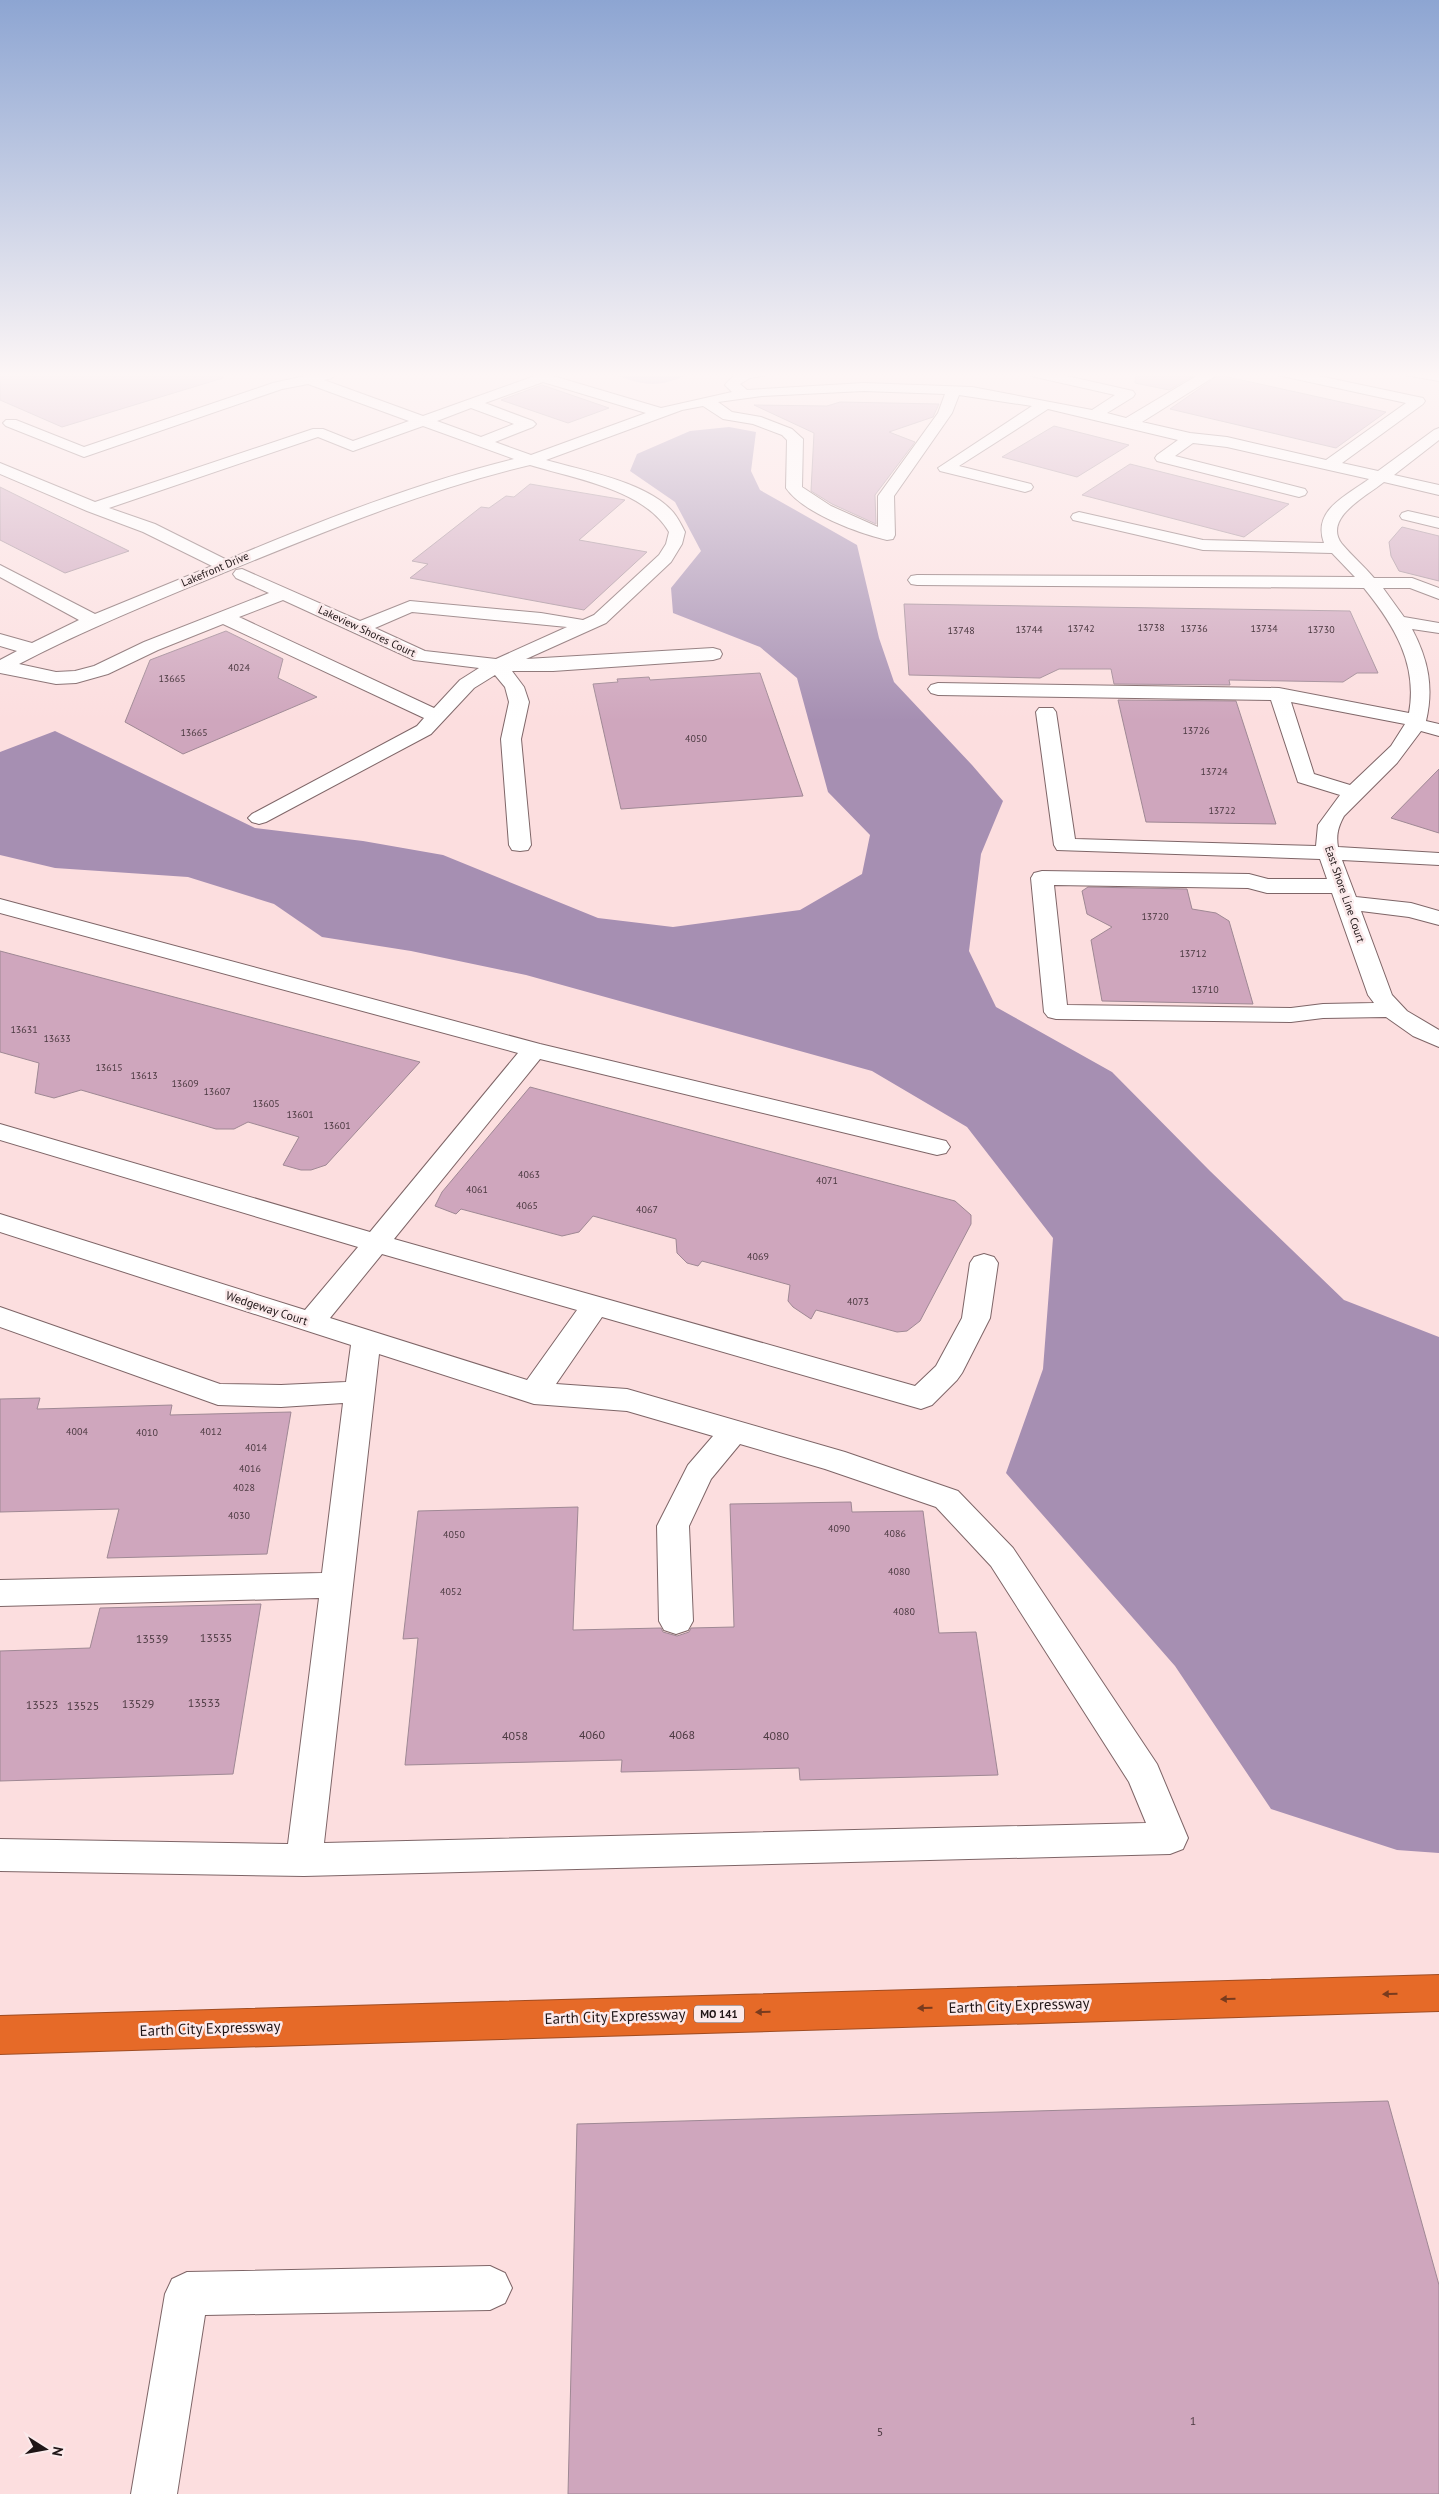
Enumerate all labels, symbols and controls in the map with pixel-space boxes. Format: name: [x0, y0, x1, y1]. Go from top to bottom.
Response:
street label: Lakefront Drive: [179, 548, 251, 590]
street label: Lakeview Shores Court: [316, 602, 418, 660]
house number: 13738: [1137, 621, 1165, 634]
house number: 13742: [1067, 622, 1095, 635]
house number: 13736: [1180, 622, 1208, 635]
house number: 13734: [1250, 622, 1278, 635]
house number: 13744: [1015, 623, 1043, 636]
house number: 13730: [1307, 623, 1335, 636]
house number: 13748: [947, 624, 975, 637]
house number: 4024: [228, 661, 250, 674]
house number: 13665: [158, 672, 186, 685]
house number: 13726: [1182, 724, 1210, 737]
house number: 13665: [180, 726, 208, 739]
house number: 4050: [685, 732, 707, 745]
house number: 13724: [1200, 765, 1228, 778]
house number: 13722: [1208, 804, 1236, 817]
street label: East Shore Line Court: [1322, 844, 1368, 944]
house number: 13720: [1141, 910, 1169, 923]
house number: 13712: [1179, 947, 1207, 960]
house number: 13710: [1191, 983, 1219, 996]
house number: 13631: [10, 1023, 38, 1036]
house number: 13633: [43, 1032, 71, 1045]
house number: 13615: [95, 1061, 123, 1074]
house number: 13613: [130, 1069, 158, 1082]
house number: 13609: [171, 1077, 199, 1090]
house number: 13607: [203, 1085, 231, 1098]
house number: 13605: [252, 1097, 280, 1110]
house number: 13601: [286, 1108, 314, 1121]
house number: 13601: [323, 1119, 351, 1132]
house number: 4063: [518, 1168, 540, 1181]
house number: 4071: [816, 1174, 838, 1187]
house number: 4061: [466, 1183, 488, 1196]
house number: 4065: [516, 1199, 538, 1212]
house number: 4067: [636, 1203, 658, 1216]
house number: 4069: [747, 1250, 769, 1263]
street label: Wedgeway Court: [224, 1288, 310, 1328]
house number: 4073: [847, 1295, 869, 1308]
house number: 4004: [66, 1425, 88, 1438]
house number: 4012: [200, 1425, 222, 1438]
house number: 4010: [136, 1426, 158, 1439]
house number: 4014: [245, 1441, 267, 1454]
house number: 4016: [239, 1462, 261, 1475]
house number: 4028: [233, 1481, 255, 1494]
house number: 4030: [228, 1509, 250, 1522]
house number: 4090: [828, 1522, 850, 1535]
house number: 4086: [884, 1527, 906, 1540]
house number: 4050: [443, 1528, 465, 1541]
house number: 4080: [888, 1565, 910, 1578]
house number: 4052: [440, 1585, 462, 1598]
house number: 4080: [893, 1605, 915, 1618]
house number: 13535: [200, 1630, 232, 1645]
house number: 13539: [136, 1631, 168, 1646]
house number: 13533: [188, 1695, 220, 1710]
house number: 13529: [122, 1696, 154, 1711]
house number: 13523: [26, 1697, 58, 1712]
house number: 13525: [67, 1698, 99, 1713]
house number: 4060: [579, 1727, 606, 1742]
house number: 4068: [669, 1727, 695, 1742]
house number: 4058: [502, 1728, 528, 1743]
house number: 4080: [763, 1728, 790, 1743]
one-way arrow: [1382, 1991, 1398, 1999]
street label: Earth City Expressway: [948, 1993, 1090, 2017]
one-way arrow: [1220, 1995, 1236, 2003]
street label: Earth City Expressway: [544, 2004, 686, 2028]
one-way arrow: [917, 2004, 933, 2012]
road number: MO 141: [694, 2006, 744, 2022]
one-way arrow: [755, 2009, 771, 2017]
street label: Earth City Expressway: [139, 2016, 281, 2040]
house number: 1: [1190, 2413, 1196, 2428]
north arrow: [20, 2424, 70, 2474]
house number: 5: [877, 2424, 883, 2439]
text: N: [48, 2445, 67, 2458]

